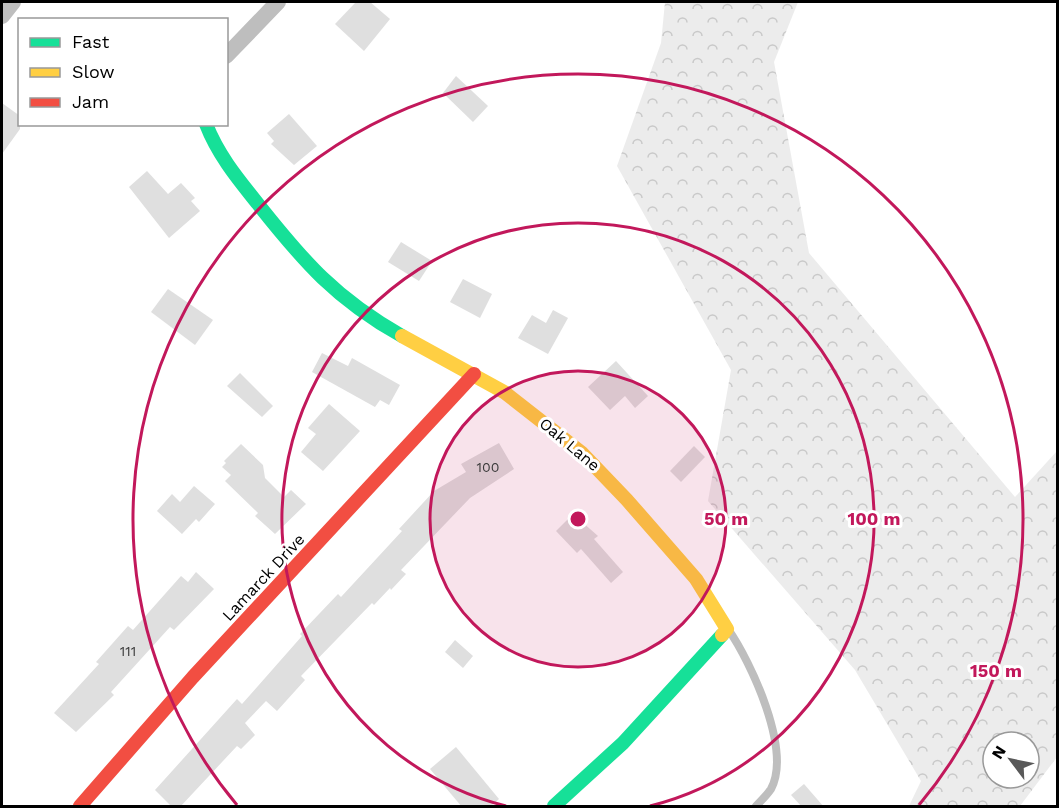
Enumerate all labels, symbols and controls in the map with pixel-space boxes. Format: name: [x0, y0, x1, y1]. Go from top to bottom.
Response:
legend: [18, 18, 228, 126]
text: Fast: [72, 31, 110, 52]
text: Slow: [72, 61, 115, 82]
text: Jam: [72, 91, 109, 112]
street label: Oak Lane: [536, 414, 604, 475]
house number: 100: [477, 459, 499, 475]
text: 50 m: [704, 508, 748, 529]
text: 100 m: [847, 508, 901, 529]
centre of rings: [568, 509, 588, 529]
street label: Lamarck Drive: [218, 530, 309, 625]
house number: 111: [120, 643, 136, 659]
text: 150 m: [970, 660, 1022, 681]
north arrow: [981, 730, 1041, 790]
text: N: [988, 742, 1010, 762]

